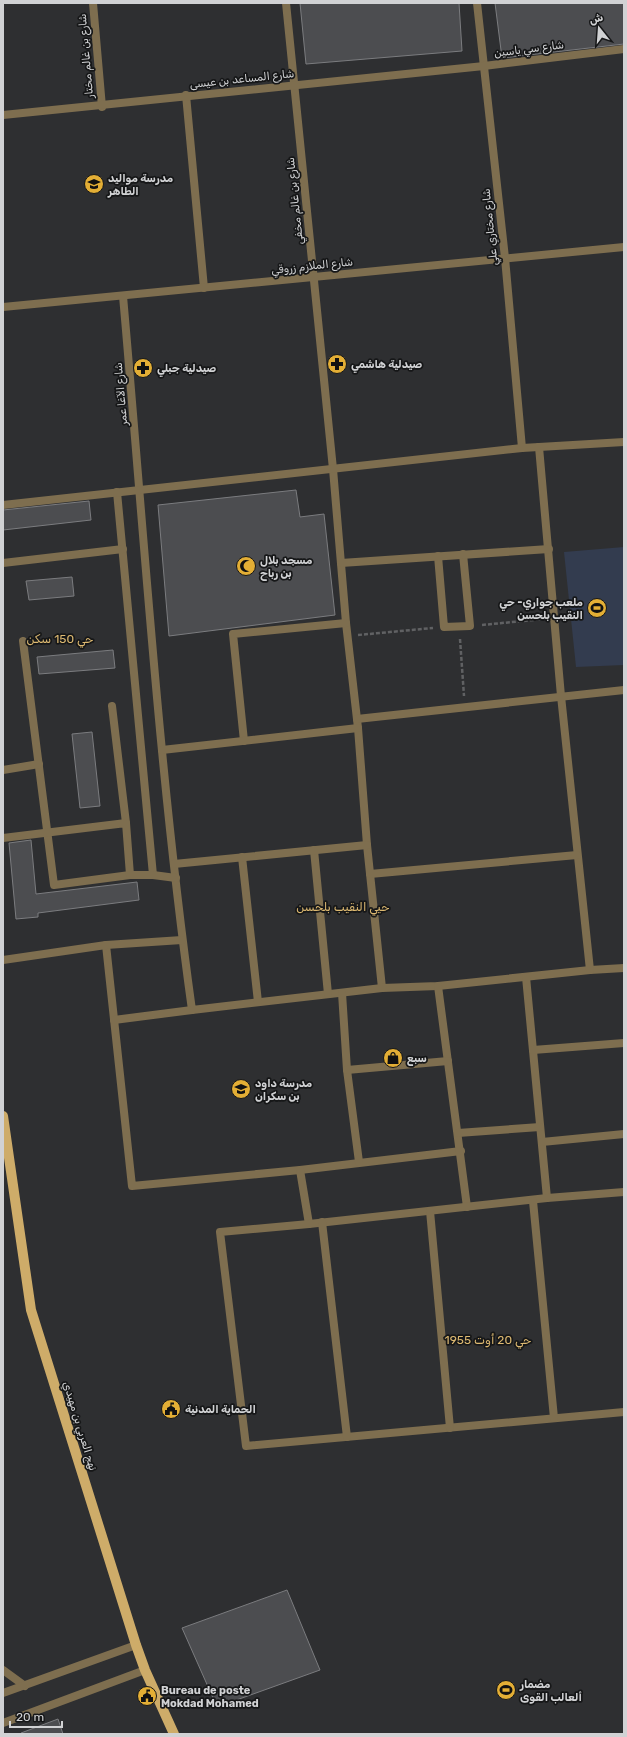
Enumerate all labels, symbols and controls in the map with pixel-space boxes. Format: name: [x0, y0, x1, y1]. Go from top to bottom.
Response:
north arrow: [579, 8, 619, 48]
text: ش: [588, 11, 605, 27]
street label: شارع بن غالم مختار: [76, 13, 98, 100]
street label: شارع سي ياسين: [493, 38, 565, 62]
street label: شارع المساعد بن عيسى: [189, 67, 295, 93]
street label: شارع بن غالم مخفي: [284, 157, 308, 245]
place label: مدرسة مواليد الطاهر: [107, 172, 173, 198]
school or university icon: مدرسة مواليد الطاهر: [83, 173, 105, 195]
street label: شارع مختاري علي: [479, 188, 503, 266]
street label: شارع الملازم زروقي: [270, 255, 354, 279]
pharmacy icon: صيدلية هاشمي: [326, 353, 348, 375]
pharmacy icon: صيدلية جبلي: [132, 357, 154, 379]
place label: صيدلية هاشمي: [351, 358, 422, 373]
street label: شارع الآغا عمر: [112, 362, 132, 427]
place label: صيدلية جبلي: [157, 362, 216, 377]
place label: مسجد بلال بن رباح: [260, 554, 312, 581]
mosque icon: مسجد بلال بن رباح: [235, 555, 257, 577]
place label: ملعب جواري- حي النقيب بلحسن: [499, 596, 583, 622]
sports icon: ملعب جواري- حي النقيب بلحسن: [586, 597, 608, 619]
district label: حي 150 سكن: [27, 632, 93, 648]
district label: حيي النقيب بلحسن: [296, 900, 390, 916]
shop icon: سبع: [382, 1047, 404, 1069]
place label: سبع: [407, 1052, 427, 1066]
place label: مدرسة داود بن سكران: [255, 1077, 312, 1103]
school or university icon: مدرسة داود بن سكران: [230, 1078, 252, 1100]
district label: حي 20 أوت 1955: [445, 1333, 531, 1349]
street label: نهج العربي بن مهيدي: [58, 1380, 100, 1473]
public building icon: الحماية المدنية: [160, 1398, 182, 1420]
place label: الحماية المدنية: [185, 1403, 256, 1416]
place label: مضمار ألعالب القوى: [519, 1678, 582, 1704]
sports icon: مضمار ألعالب القوى: [495, 1679, 517, 1701]
place label: Bureau de poste Mokdad Mohamed: [161, 1684, 259, 1710]
public building icon: Bureau de poste Mokdad Mohamed: [136, 1685, 158, 1707]
scale bar: [10, 1703, 62, 1729]
text: 20 m: [16, 1710, 44, 1724]

